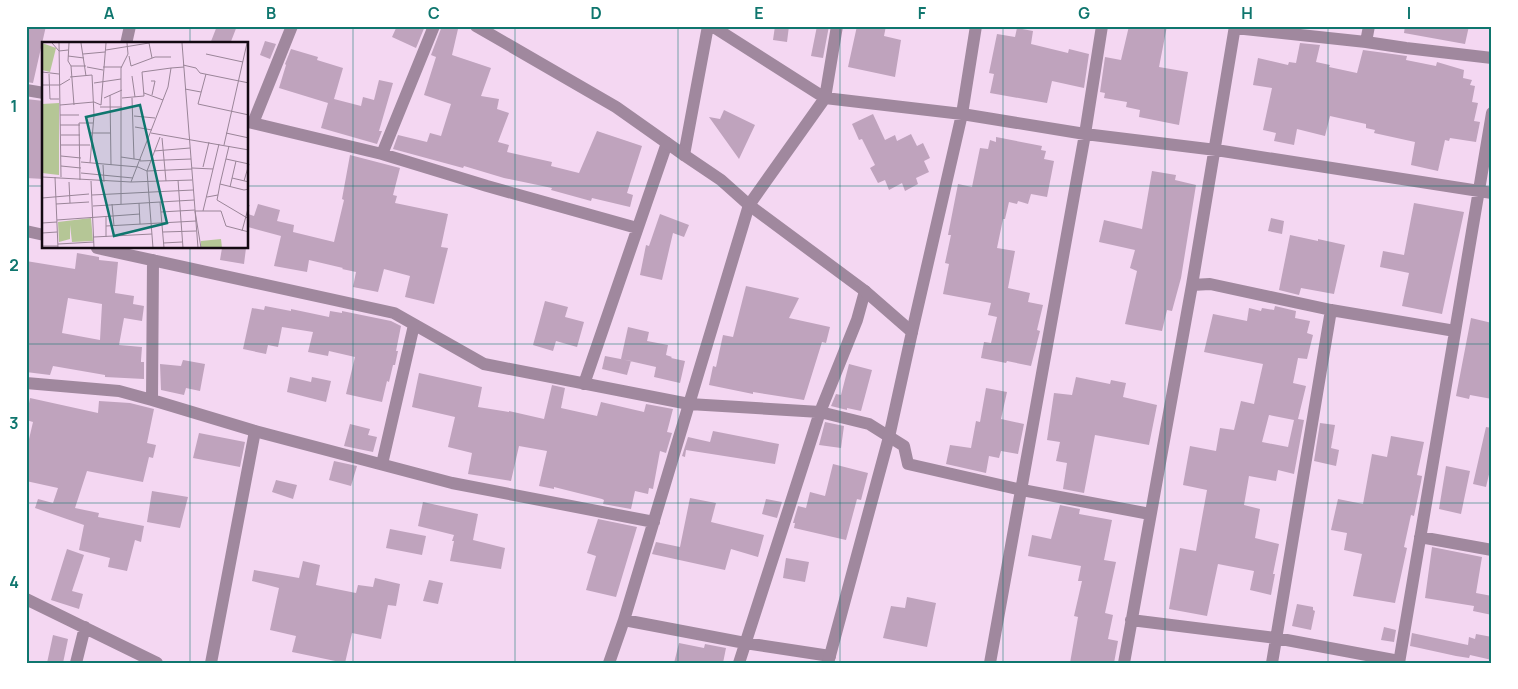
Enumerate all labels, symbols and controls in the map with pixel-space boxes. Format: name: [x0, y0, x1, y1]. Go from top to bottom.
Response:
text: A: [104, 2, 115, 24]
text: B: [266, 2, 276, 24]
text: C: [428, 2, 440, 24]
text: D: [590, 2, 602, 24]
text: E: [754, 2, 764, 24]
text: F: [918, 2, 927, 24]
text: G: [1078, 2, 1090, 24]
text: H: [1241, 2, 1253, 24]
text: I: [1407, 2, 1411, 24]
inset map: [42, 42, 249, 249]
text: 1: [10, 95, 18, 117]
text: 2: [9, 254, 19, 276]
text: 3: [9, 412, 19, 434]
text: 4: [9, 571, 19, 593]

